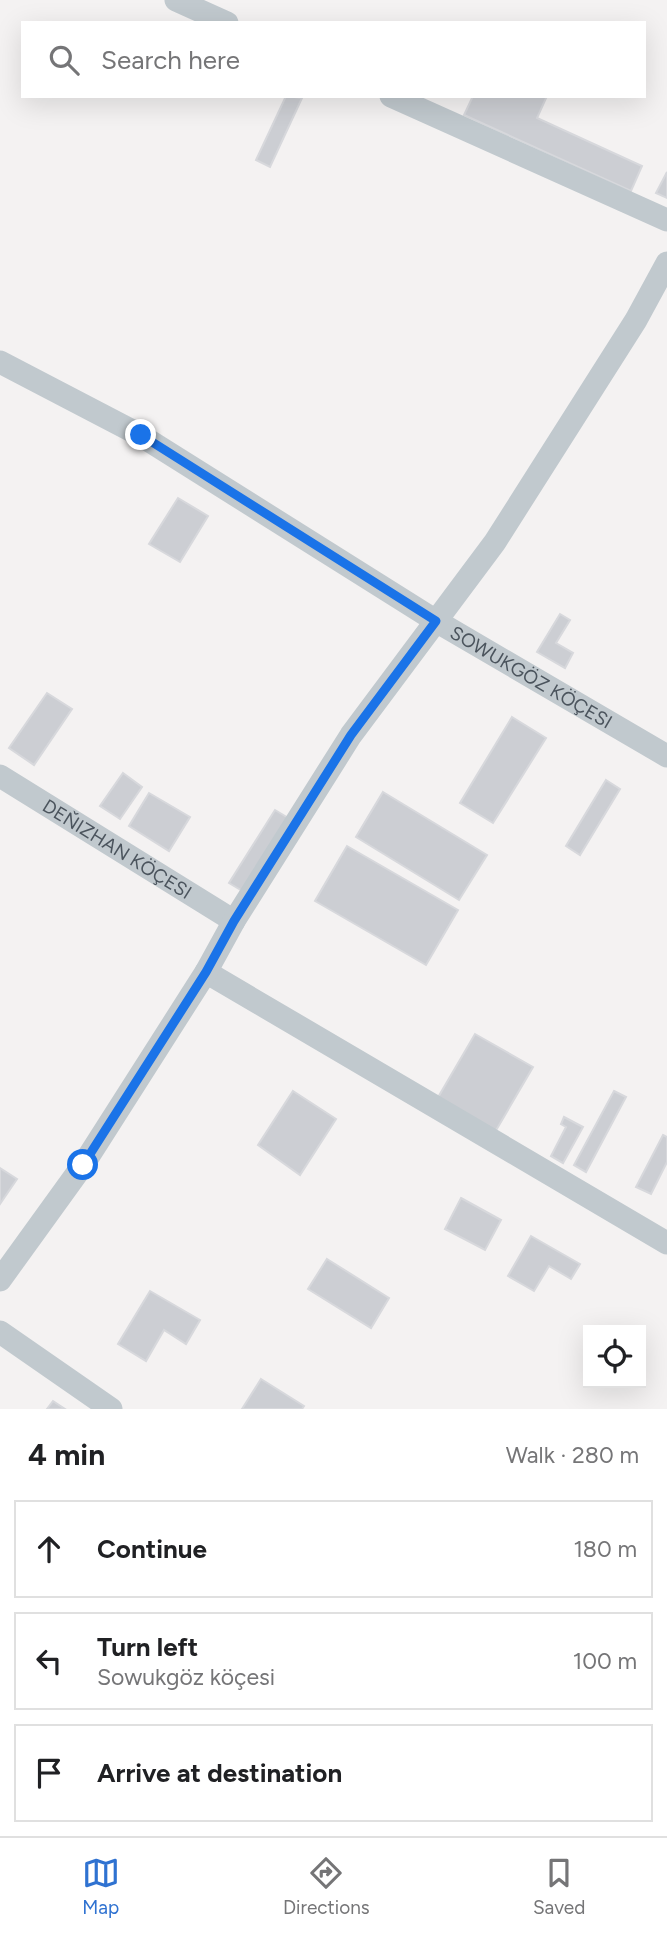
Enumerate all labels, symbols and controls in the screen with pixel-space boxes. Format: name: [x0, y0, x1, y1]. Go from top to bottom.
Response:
search box: [21, 21, 646, 98]
icon: search: [45, 41, 83, 79]
text: Search here: [101, 44, 240, 76]
route end: [125, 419, 156, 450]
street label: SOWUKGÖZ KÖÇESI: [446, 620, 617, 733]
street label: DEŇIZHAN KÖÇESI: [39, 794, 196, 904]
route start: [67, 1149, 98, 1180]
map controls: [583, 1325, 646, 1388]
button: locate: [583, 1325, 646, 1388]
text: 4 min: [28, 1436, 105, 1473]
text: Walk · 280 m: [506, 1441, 639, 1469]
icon: ahead: [30, 1530, 68, 1568]
text: Continue: [97, 1533, 207, 1565]
text: 180 m: [573, 1535, 637, 1563]
text: Turn left: [97, 1631, 198, 1663]
icon: left: [30, 1642, 68, 1680]
text: 100 m: [573, 1647, 637, 1675]
text: Sowukgöz köçesi: [97, 1663, 275, 1691]
icon: arrive: [30, 1754, 68, 1792]
text: Arrive at destination: [97, 1757, 342, 1789]
tab: Map: [82, 1854, 120, 1919]
tab: Directions: [283, 1854, 370, 1919]
tab: Saved: [533, 1854, 585, 1919]

